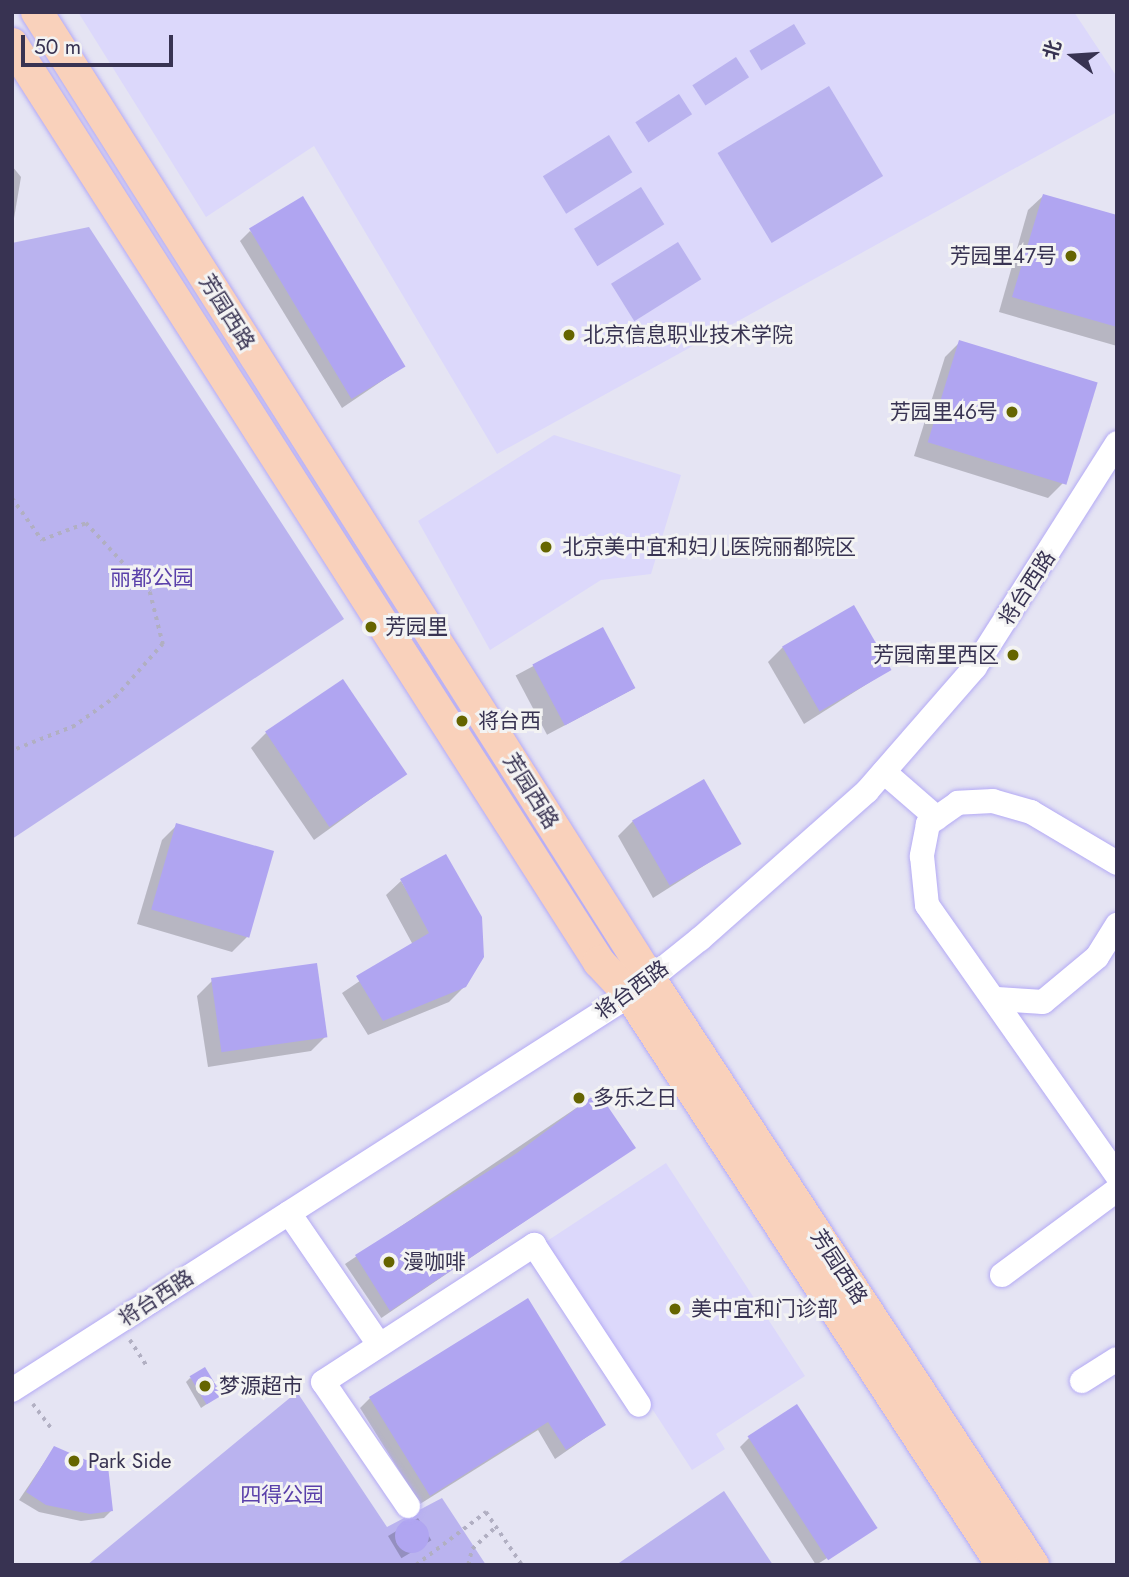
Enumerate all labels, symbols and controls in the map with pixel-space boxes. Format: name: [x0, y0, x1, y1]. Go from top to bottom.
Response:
scale bar: [24, 21, 177, 65]
north arrow: [1038, 21, 1108, 91]
text: 50 m: [34, 32, 81, 62]
text: 北: [1037, 37, 1068, 63]
place label: 芳园里47号: [950, 243, 1057, 269]
marker: 芳园里47号: [1063, 248, 1079, 264]
street label: 芳园西路: [194, 270, 260, 354]
place label: 北京信息职业技术学院: [583, 322, 793, 348]
marker: 北京信息职业技术学院: [561, 327, 577, 343]
place label: 芳园里46号: [890, 399, 998, 425]
marker: 芳园里46号: [1004, 404, 1020, 420]
place label: 北京美中宜和妇儿医院丽都院区: [562, 534, 856, 560]
marker: 北京美中宜和妇儿医院丽都院区: [536, 537, 556, 557]
street label: 将台西路: [994, 546, 1060, 630]
park label: 丽都公园: [110, 565, 194, 591]
place label: 芳园里: [385, 614, 448, 640]
marker: 芳园里: [363, 619, 379, 635]
place label: 芳园南里西区: [873, 642, 999, 668]
marker: 芳园南里西区: [1005, 647, 1021, 663]
place label: 将台西: [478, 708, 541, 734]
marker: 将台西: [452, 711, 472, 731]
street label: 芳园西路: [498, 749, 564, 833]
street label: 将台西路: [591, 955, 673, 1025]
place label: 多乐之日: [593, 1085, 677, 1111]
marker: 多乐之日: [571, 1090, 587, 1106]
street label: 芳园西路: [806, 1225, 872, 1309]
place label: 漫咖啡: [403, 1249, 466, 1275]
marker: 漫咖啡: [381, 1254, 397, 1270]
street label: 将台西路: [114, 1265, 198, 1331]
place label: 美中宜和门诊部: [691, 1296, 838, 1322]
marker: 美中宜和门诊部: [665, 1299, 685, 1319]
place label: 梦源超市: [219, 1373, 303, 1399]
marker: 梦源超市: [197, 1378, 213, 1394]
place label: Park Side: [88, 1448, 171, 1474]
marker: Park Side: [66, 1453, 82, 1469]
park label: 四得公园: [240, 1482, 324, 1508]

